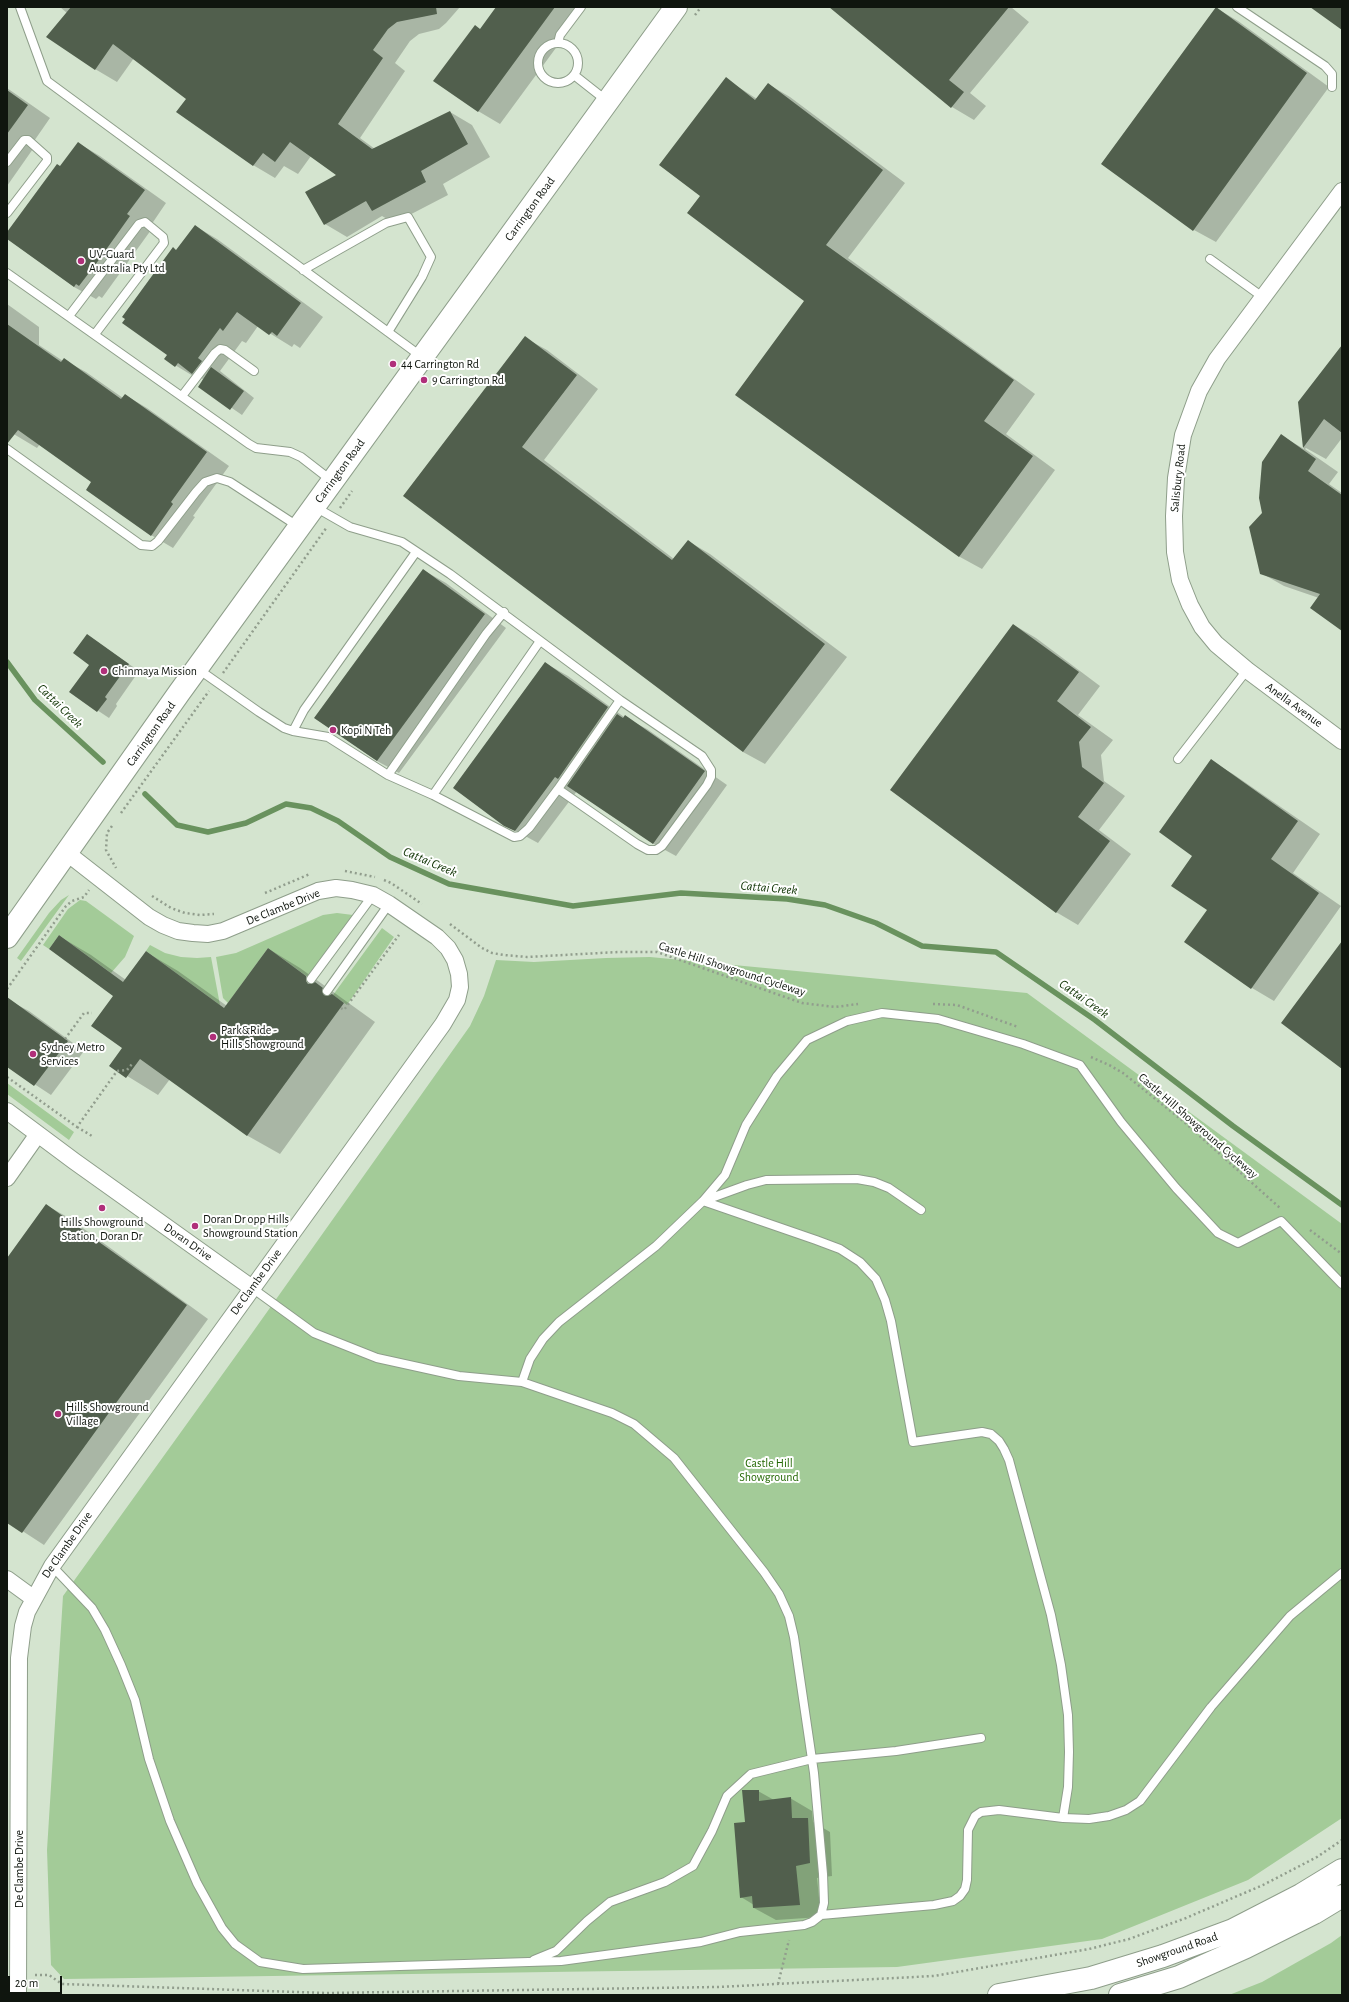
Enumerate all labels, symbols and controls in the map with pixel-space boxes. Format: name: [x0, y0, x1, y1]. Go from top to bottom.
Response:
street label: Carrington Road: [502, 174, 558, 244]
place label: UV-Guard Australia Pty Ltd: [89, 247, 165, 275]
marker: UV-Guard Australia Pty Ltd: [76, 256, 86, 266]
place label: 44 Carrington Rd: [401, 357, 479, 371]
marker: 44 Carrington Rd: [388, 359, 398, 369]
place label: 9 Carrington Rd: [432, 373, 504, 387]
marker: 9 Carrington Rd: [419, 375, 429, 385]
street label: Carrington Road: [312, 436, 368, 506]
street label: Salisbury Road: [1167, 443, 1189, 513]
place label: Chinmaya Mission: [112, 664, 197, 678]
marker: Chinmaya Mission: [99, 666, 109, 676]
street label: Anella Avenue: [1263, 679, 1325, 731]
water label: Cattai Creek: [34, 681, 86, 731]
street label: Carrington Road: [123, 699, 179, 769]
place label: Kopi N Teh: [341, 723, 391, 737]
marker: Kopi N Teh: [328, 725, 338, 735]
water label: Cattai Creek: [401, 844, 459, 880]
water label: Cattai Creek: [740, 878, 798, 898]
street label: De Clambe Drive: [244, 886, 322, 928]
street label: Castle Hill Showground Cycleway: [657, 938, 807, 1000]
water label: Cattai Creek: [1056, 976, 1112, 1022]
place label: Park&Ride - Hills Showground: [221, 1023, 304, 1051]
marker: Park&Ride - Hills Showground: [208, 1032, 218, 1042]
place label: Sydney Metro Services: [41, 1040, 105, 1068]
marker: Sydney Metro Services: [28, 1049, 38, 1059]
street label: Castle Hill Showground Cycleway: [1135, 1070, 1261, 1182]
marker: Hills Showground Station, Doran Dr: [97, 1203, 107, 1213]
place label: Doran Dr opp Hills Showground Station: [203, 1212, 298, 1240]
place label: Hills Showground Station, Doran Dr: [61, 1215, 143, 1243]
street label: Doran Drive: [161, 1220, 215, 1264]
marker: Doran Dr opp Hills Showground Station: [190, 1221, 200, 1231]
street label: De Clambe Drive: [227, 1246, 285, 1318]
place label: Hills Showground Village: [66, 1400, 149, 1428]
marker: Hills Showground Village: [53, 1409, 63, 1419]
park label: Castle Hill Showground: [739, 1456, 799, 1484]
street label: De Clambe Drive: [39, 1509, 95, 1581]
street label: De Clambe Drive: [12, 1830, 26, 1908]
street label: Showground Road: [1134, 1929, 1220, 1971]
scale bar: [10, 1968, 64, 1994]
text: 20 m: [15, 1977, 38, 1989]

